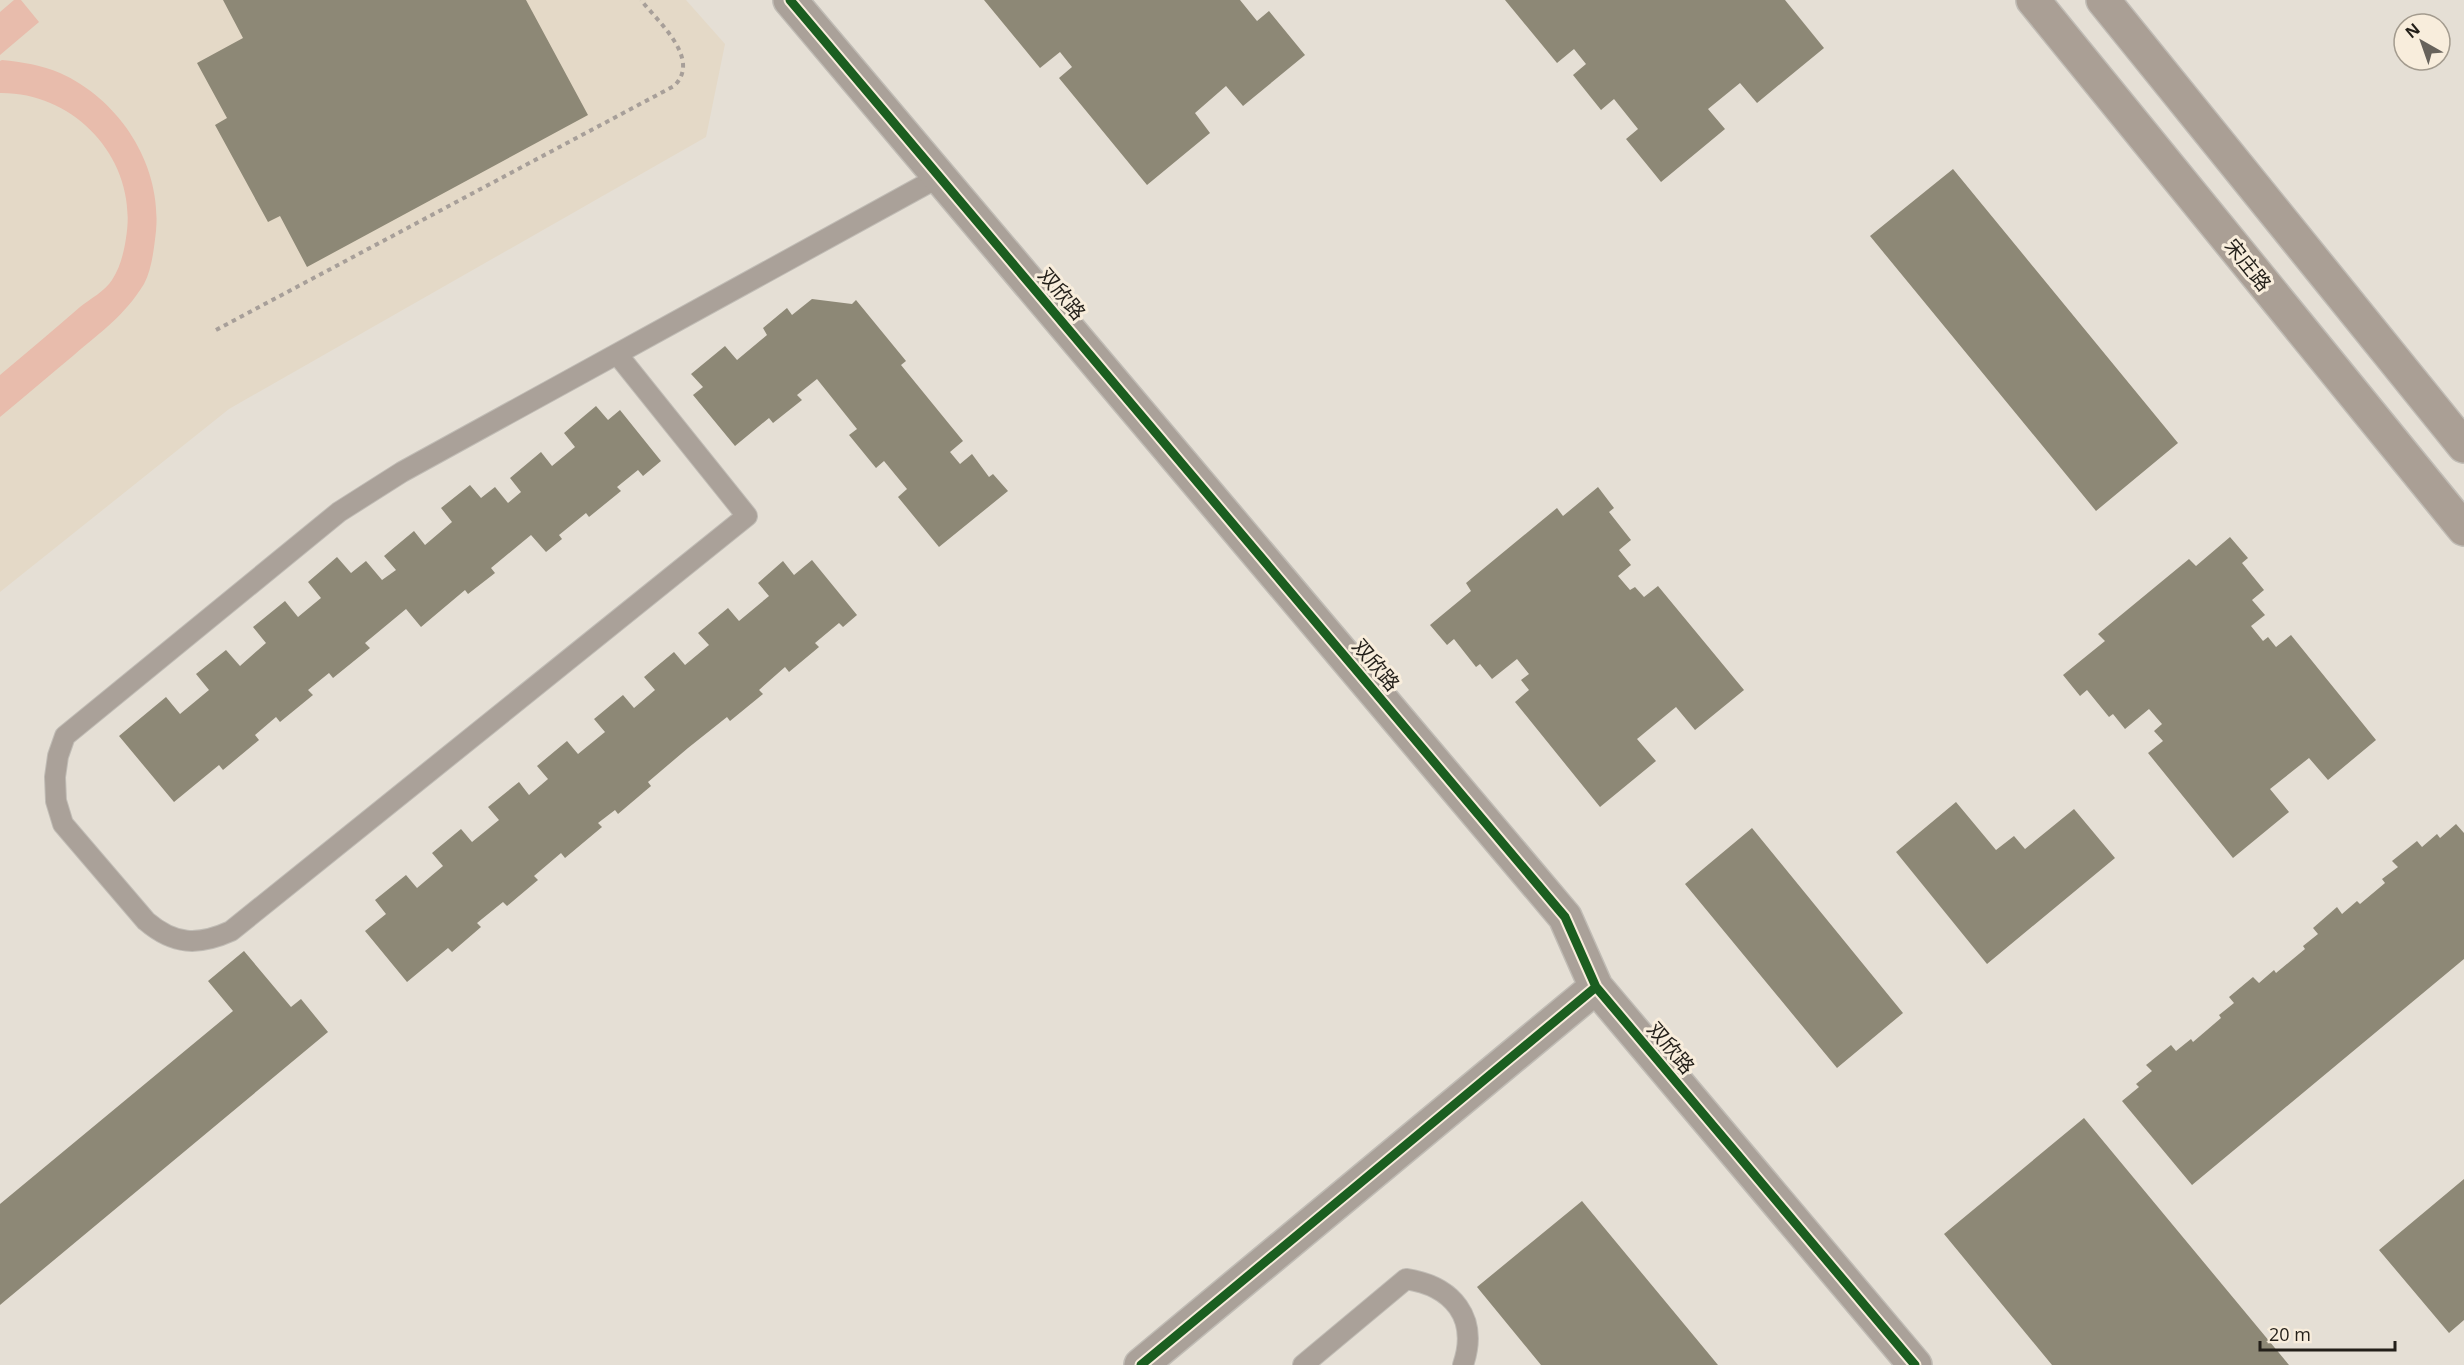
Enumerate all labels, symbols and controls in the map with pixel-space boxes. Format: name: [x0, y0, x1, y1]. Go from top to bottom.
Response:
north arrow: [2392, 12, 2452, 72]
text: N: [2400, 18, 2424, 43]
street label: 宋庄路: [2219, 233, 2278, 296]
street label: 双欣路: [1033, 262, 1092, 325]
street label: 双欣路: [1347, 633, 1406, 696]
street label: 双欣路: [1642, 1016, 1701, 1079]
scale bar: [2260, 1314, 2395, 1352]
text: 20 m: [2269, 1322, 2311, 1346]

